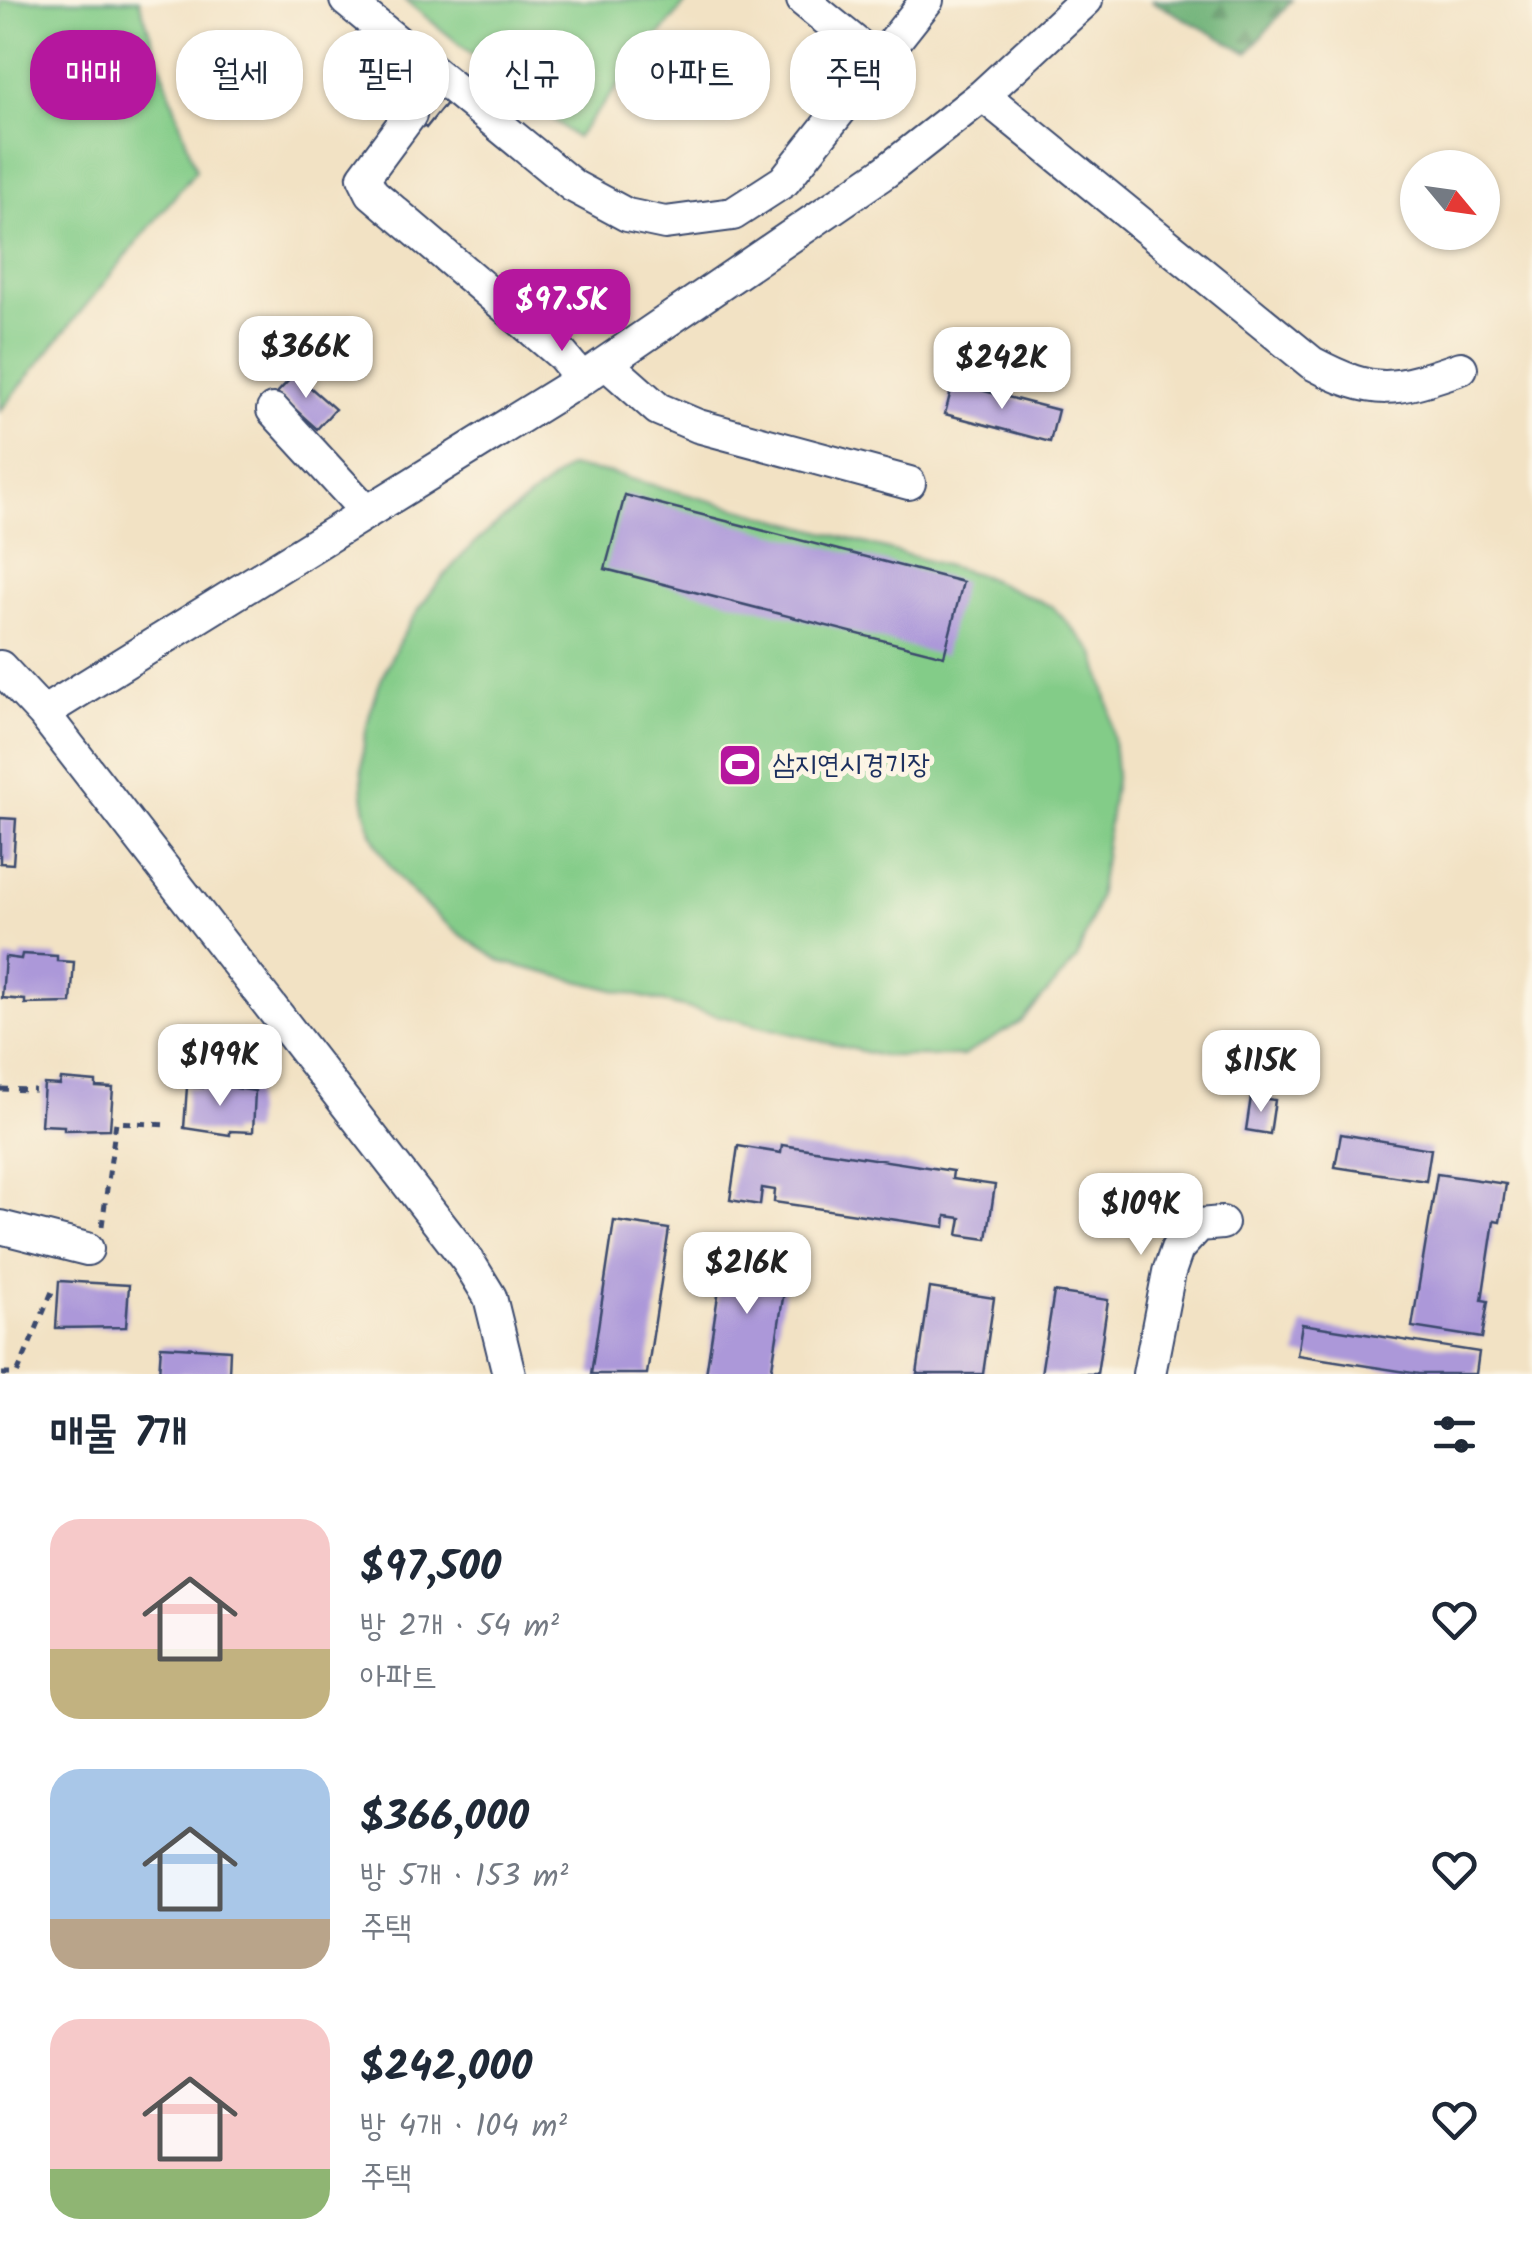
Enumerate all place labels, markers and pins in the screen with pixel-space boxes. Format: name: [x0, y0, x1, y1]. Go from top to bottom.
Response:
pin: $97.5K: [481, 269, 643, 354]
pin: $366K: [236, 316, 376, 401]
pin: $242K: [932, 327, 1072, 412]
sports icon: 삼지연시경기장: [717, 742, 763, 788]
place label: 삼지연시경기장: [772, 743, 930, 788]
pin: $199K: [150, 1024, 290, 1109]
pin: $115K: [1191, 1030, 1331, 1115]
pin: $109K: [1071, 1173, 1211, 1258]
pin: $216K: [677, 1232, 817, 1317]

